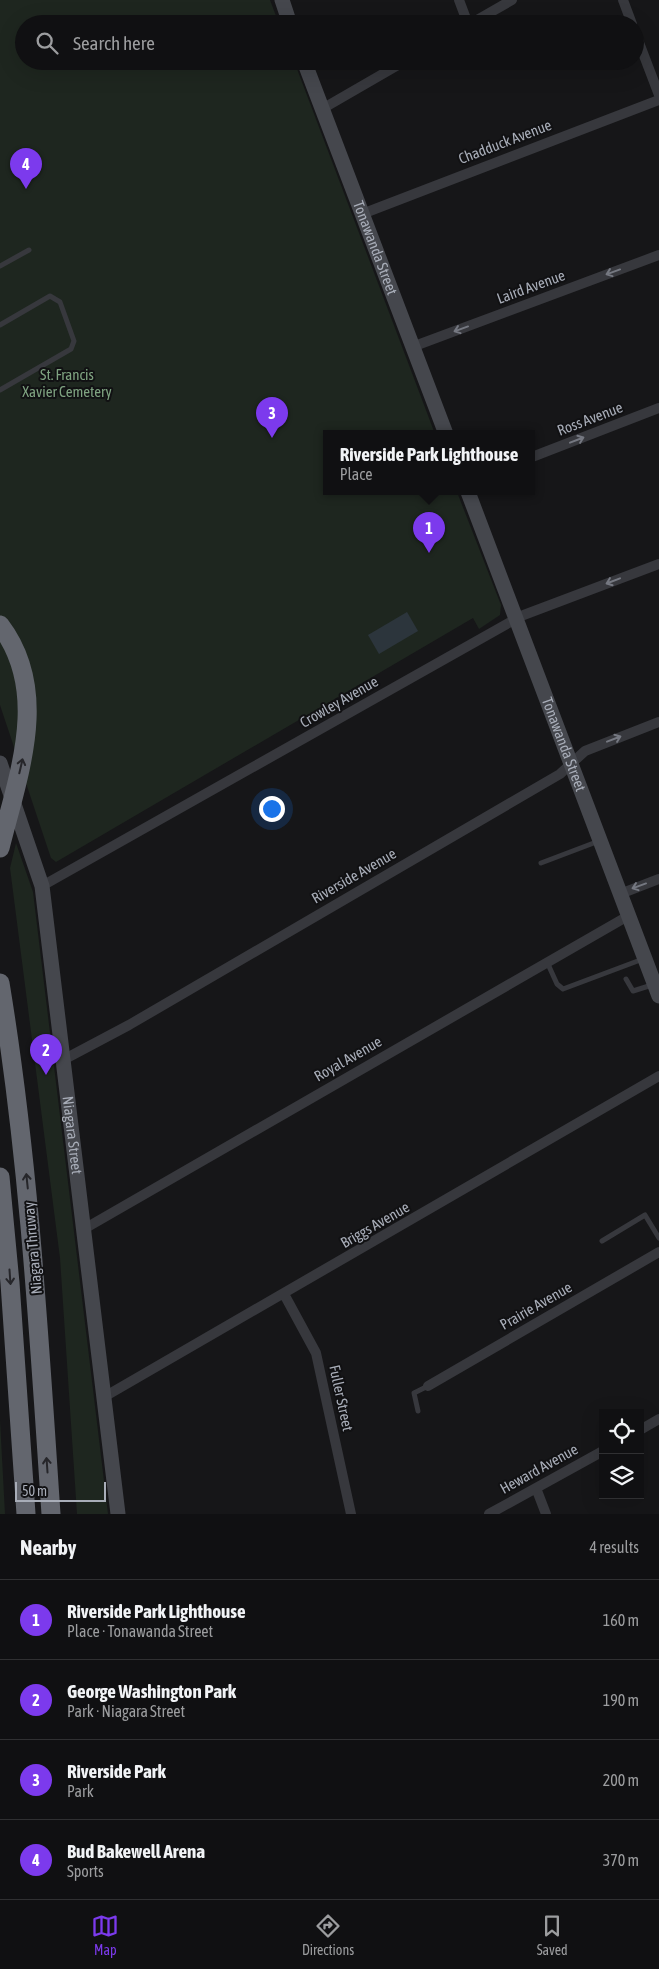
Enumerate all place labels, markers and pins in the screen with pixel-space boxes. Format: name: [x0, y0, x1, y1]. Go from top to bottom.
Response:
pin: 4: [10, 148, 42, 189]
pin: 3: [256, 397, 288, 438]
pin: 1: [413, 512, 445, 553]
pin: 2: [30, 1034, 62, 1075]

